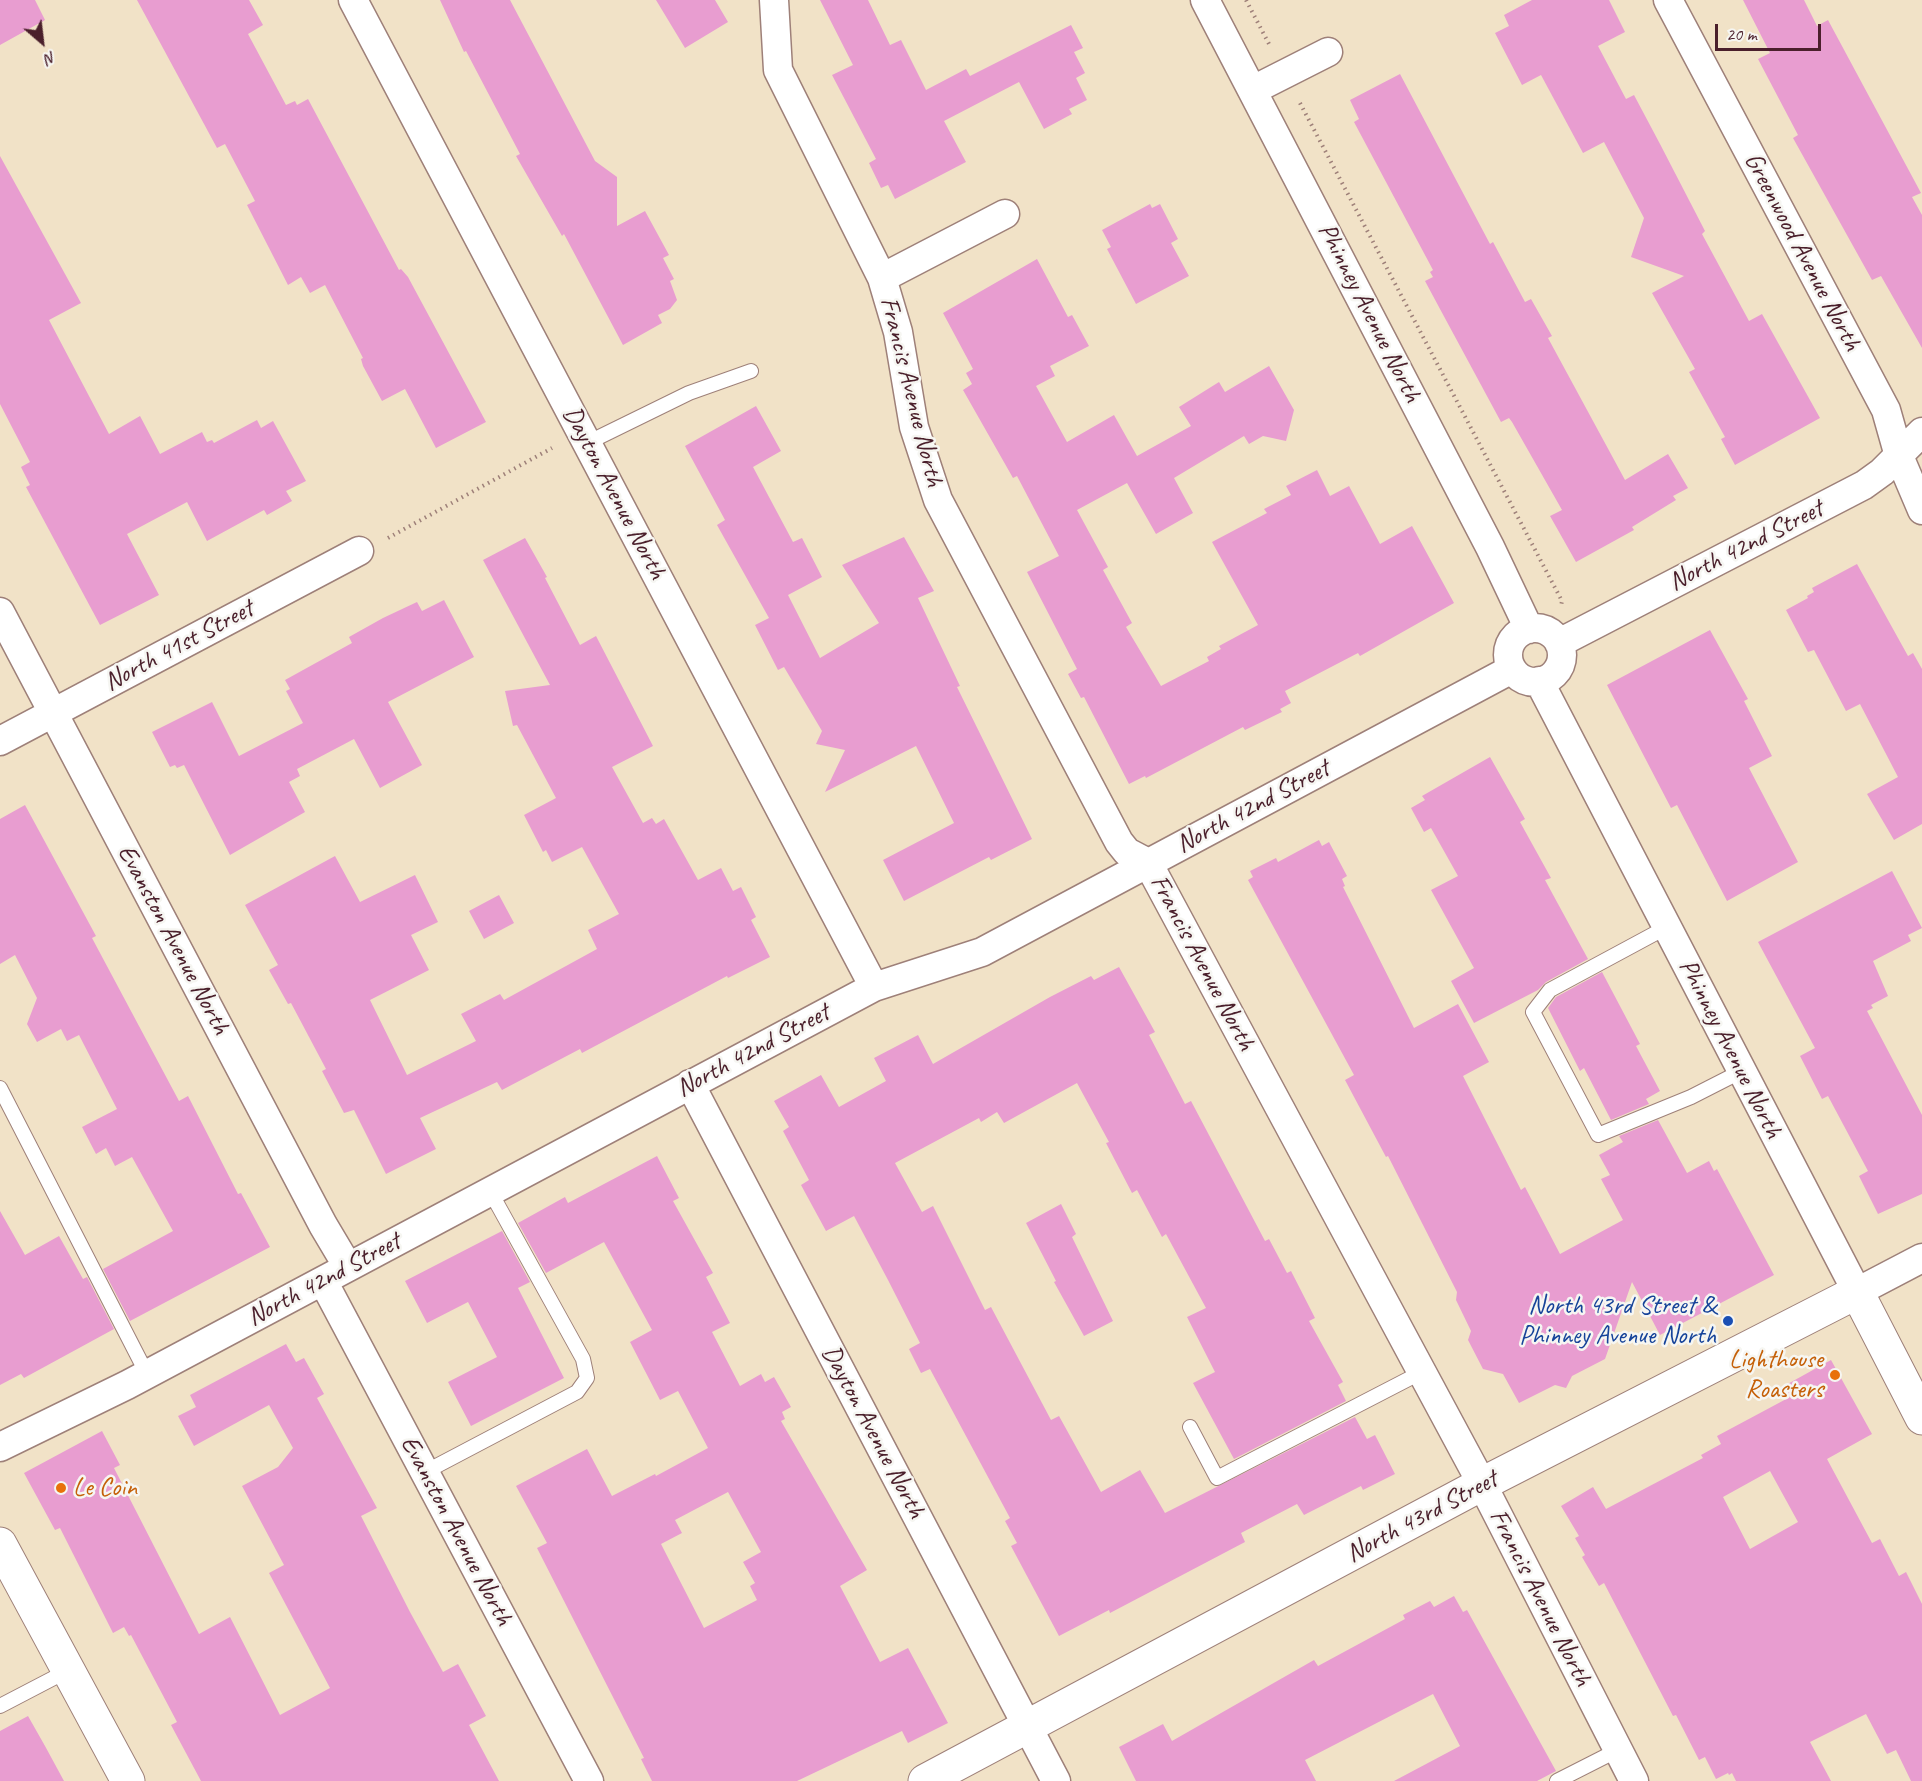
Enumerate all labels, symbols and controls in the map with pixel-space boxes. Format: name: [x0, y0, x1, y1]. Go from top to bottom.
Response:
north arrow: [12, 12, 72, 72]
scale bar: [1718, 12, 1824, 50]
text: 20 m: [1726, 23, 1757, 45]
text: N: [41, 47, 60, 69]
street label: Greenwood Avenue North: [1737, 148, 1867, 356]
street label: Phinney Avenue North: [1310, 218, 1428, 408]
street label: Francis Avenue North: [872, 294, 950, 490]
street label: Dayton Avenue North: [555, 401, 673, 585]
street label: North 42nd Street: [1664, 494, 1828, 598]
street label: North 41st Street: [99, 594, 259, 698]
street label: North 42nd Street: [1171, 754, 1335, 860]
street label: Evanston Avenue North: [110, 840, 236, 1040]
street label: Francis Avenue North: [1143, 870, 1261, 1056]
street label: Phinney Avenue North: [1671, 954, 1789, 1144]
street label: North 42nd Street: [671, 998, 835, 1104]
street label: North 42nd Street: [242, 1227, 406, 1333]
place label: North 43rd Street & Phinney Avenue North: [1519, 1290, 1716, 1352]
marker: North 43rd Street & Phinney Avenue North: [1721, 1314, 1735, 1328]
street label: Dayton Avenue North: [814, 1340, 932, 1524]
place label: Lighthouse Roasters: [1729, 1344, 1823, 1406]
marker: Lighthouse Roasters: [1828, 1368, 1842, 1382]
street label: Evanston Avenue North: [393, 1431, 519, 1631]
street label: North 43rd Street: [1341, 1464, 1503, 1570]
place label: Le Coin: [73, 1472, 137, 1504]
marker: Le Coin: [54, 1481, 68, 1495]
street label: Francis Avenue North: [1482, 1504, 1598, 1692]

